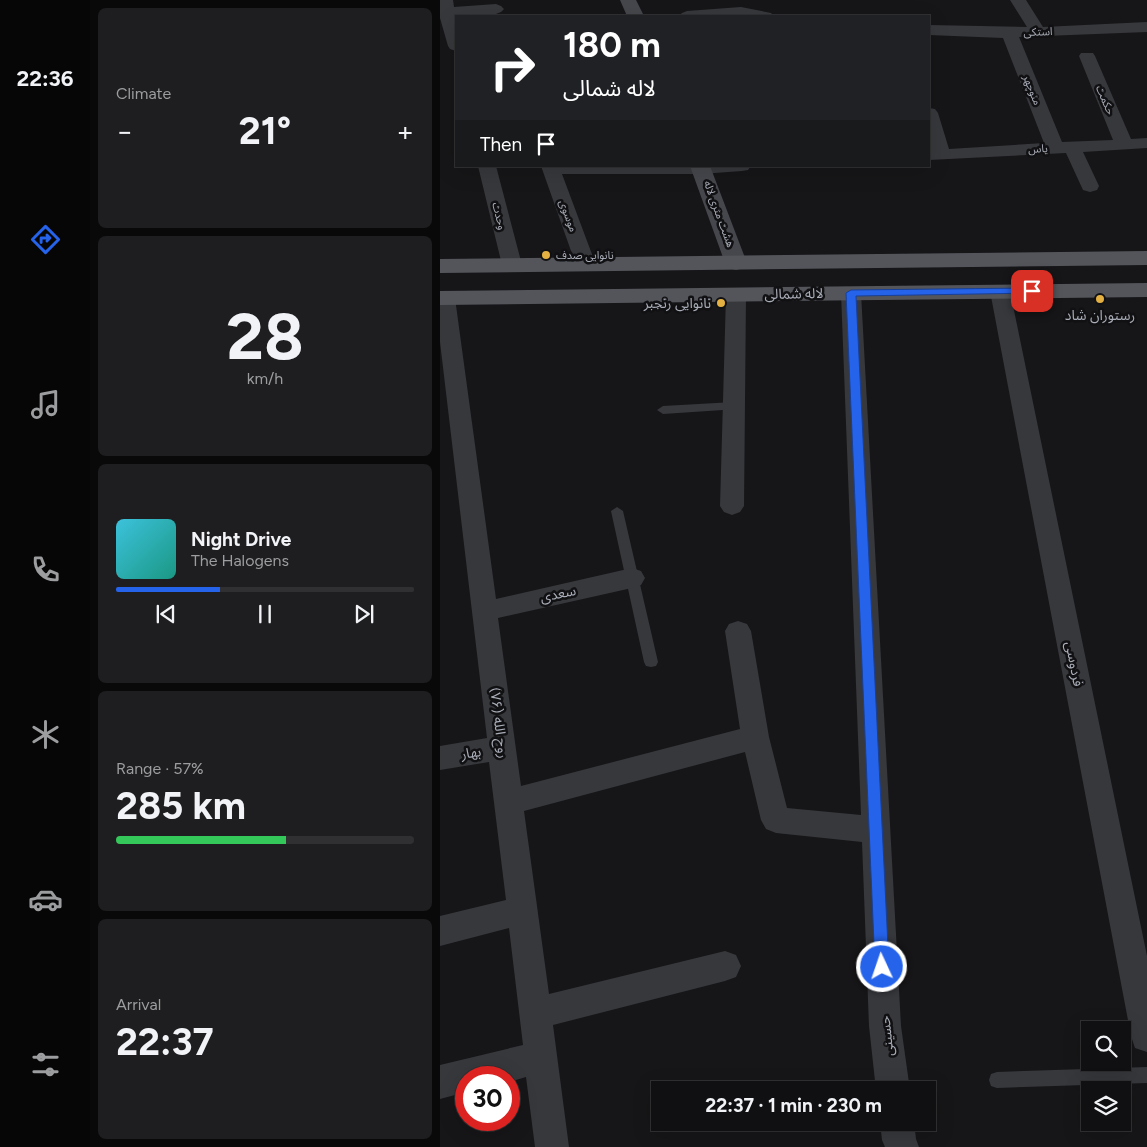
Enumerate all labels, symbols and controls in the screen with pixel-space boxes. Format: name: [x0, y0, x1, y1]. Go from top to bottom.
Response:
text: 180 m: [563, 24, 661, 66]
street label: استکی: [1023, 25, 1053, 39]
icon: right: [480, 35, 545, 100]
text: 22:36: [16, 65, 74, 92]
street label: منوچهر: [1019, 72, 1044, 107]
text: لاله شمالی: [563, 75, 656, 102]
street label: حکمت: [1093, 83, 1117, 117]
text: Climate: [116, 84, 171, 103]
text: 21°: [239, 108, 291, 154]
text: −: [116, 114, 133, 148]
text: +: [397, 114, 414, 148]
icon: arrive: [532, 130, 560, 158]
text: Then: [480, 133, 522, 156]
street label: یاس: [1028, 142, 1048, 156]
street label: هشت متری لاله: [701, 179, 737, 249]
street label: موسوی: [556, 198, 580, 234]
street label: وحدت: [489, 201, 509, 231]
icon: directions: [28, 222, 63, 257]
marker: نانوایی صدف: [540, 249, 552, 261]
place label: نانوایی صدف: [556, 249, 614, 262]
pin: [1011, 270, 1053, 312]
icon: arrive: [1018, 277, 1046, 305]
street label: لاله شمالی: [764, 285, 824, 303]
marker: رستوران شاد: [1094, 293, 1106, 305]
place label: نانوایی رنجبر: [643, 295, 711, 312]
text: 28: [226, 297, 304, 375]
marker: نانوایی رنجبر: [715, 297, 727, 309]
place label: رستوران شاد: [1065, 307, 1135, 324]
text: km/h: [247, 369, 283, 388]
icon: music: [28, 387, 63, 422]
text: Night Drive: [191, 528, 291, 551]
text: The Halogens: [191, 551, 289, 570]
icon: phone: [28, 552, 63, 587]
street label: سعدی: [538, 582, 578, 606]
icon: previous: [152, 600, 180, 628]
icon: pause: [251, 600, 279, 628]
icon: next: [350, 600, 378, 628]
street label: فردوسی: [1061, 640, 1087, 688]
street label: روح الله (۷۶): [484, 687, 512, 760]
icon: climate: [28, 717, 63, 752]
street label: بهار: [459, 743, 482, 763]
text: Range · 57%: [116, 759, 204, 778]
text: 285 km: [116, 783, 246, 829]
icon: car: [28, 882, 63, 917]
position arrow: [855, 940, 907, 992]
text: Arrival: [116, 995, 161, 1014]
street label: حسینی: [876, 1015, 898, 1057]
text: 22:37: [116, 1019, 214, 1065]
map controls: [1081, 1021, 1131, 1131]
button: search: [1081, 1021, 1131, 1071]
icon: filters: [28, 1047, 63, 1082]
speed limit sign: 30: [455, 1066, 520, 1131]
button: layers: [1081, 1081, 1131, 1131]
text: 22:37 · 1 min · 230 m: [705, 1094, 882, 1117]

